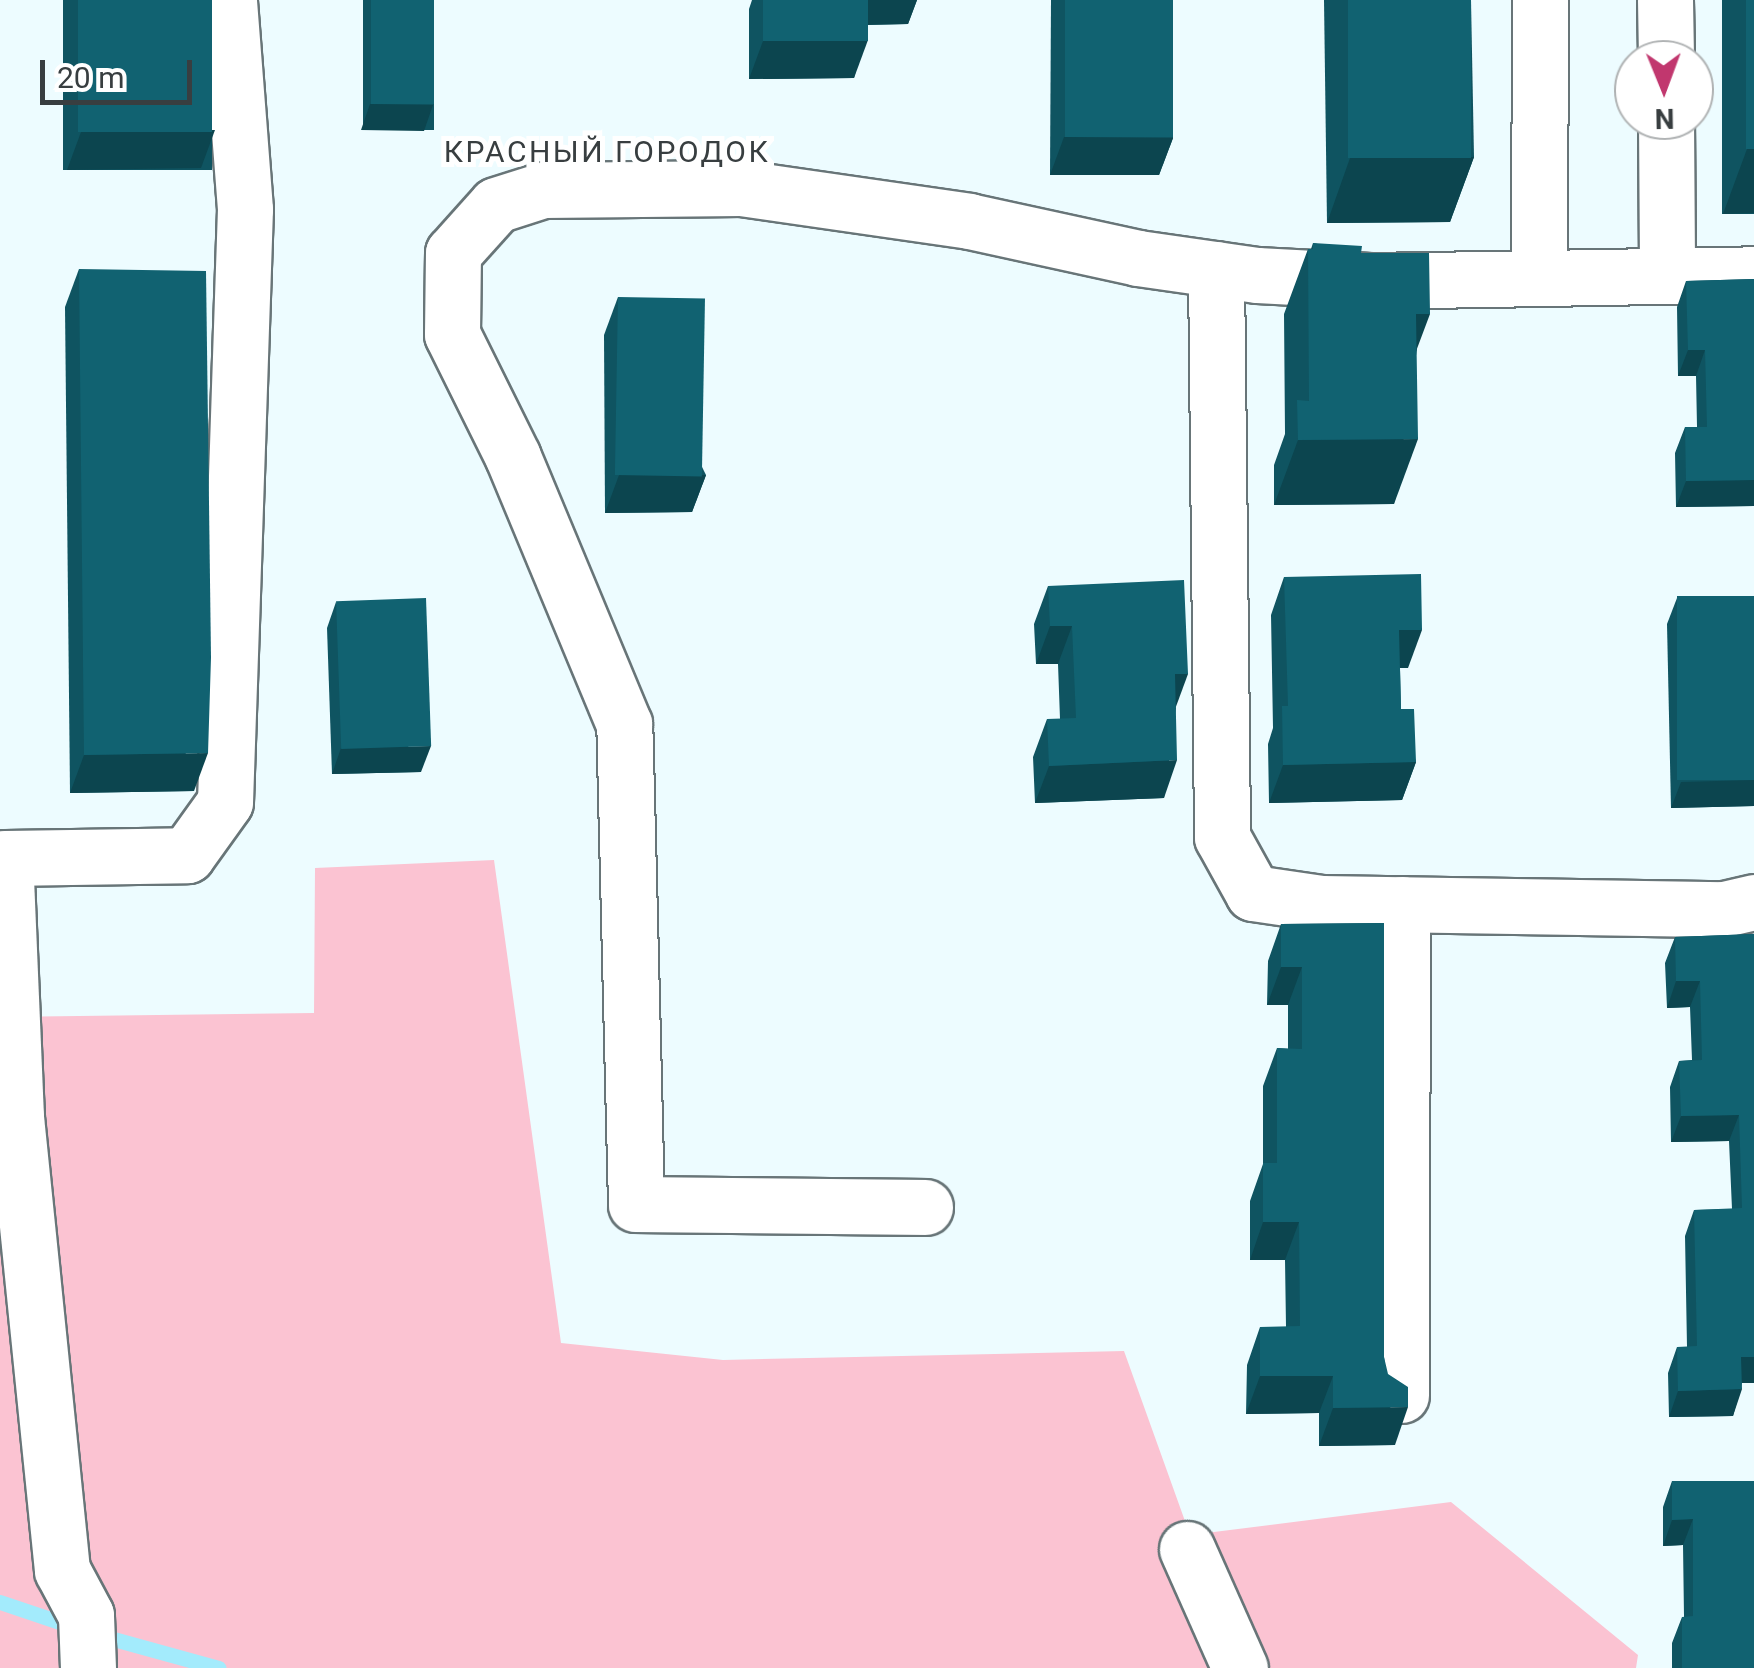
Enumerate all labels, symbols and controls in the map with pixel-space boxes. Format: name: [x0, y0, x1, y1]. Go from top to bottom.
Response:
scale bar: [45, 40, 198, 102]
north arrow: [1614, 40, 1714, 140]
text: 20 m: [57, 60, 124, 95]
text: N: [1654, 102, 1675, 135]
district label: КРАСНЫЙ ГОРОДОК: [444, 134, 770, 170]

